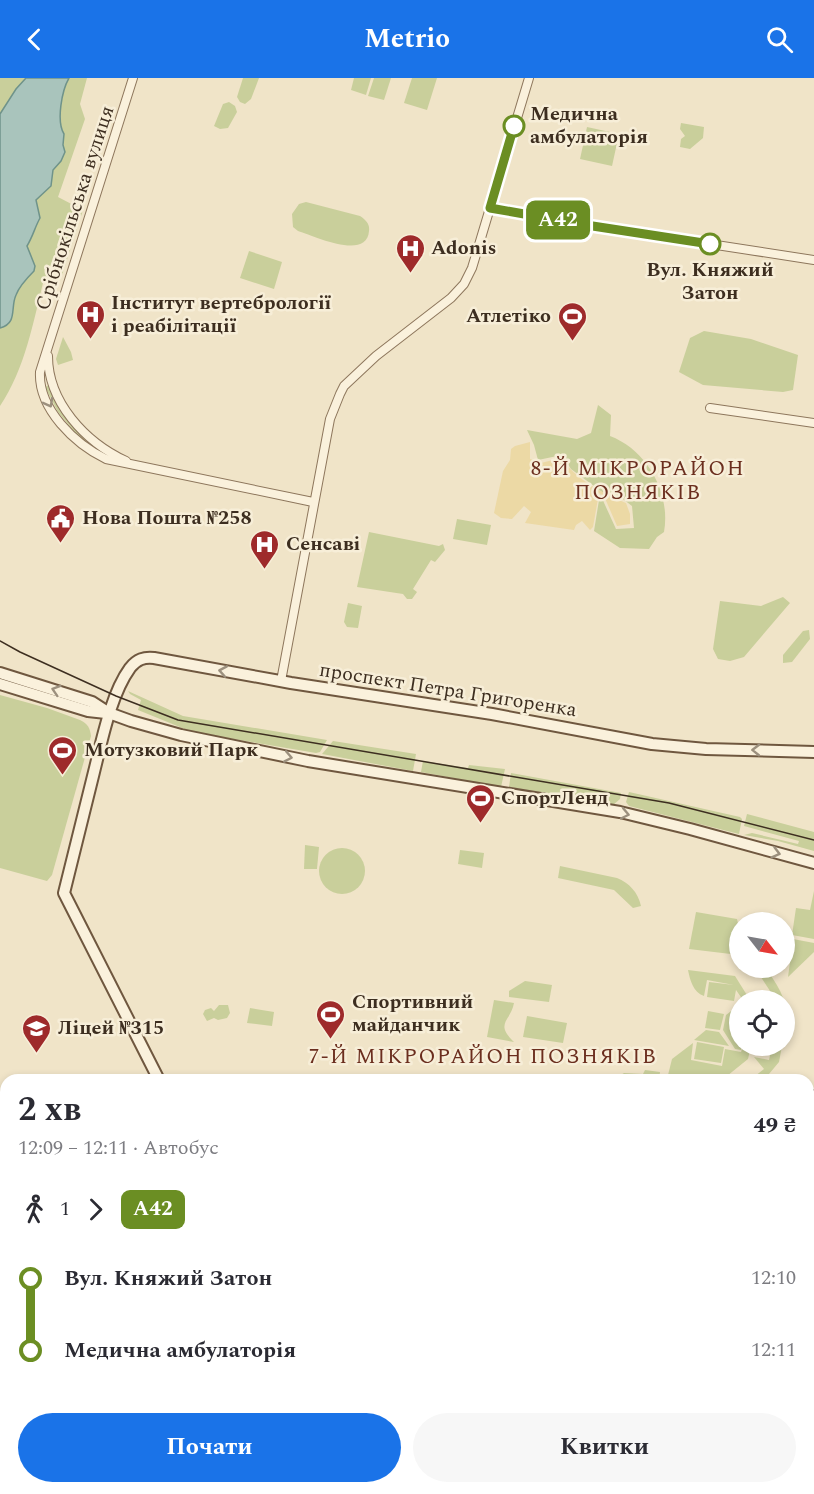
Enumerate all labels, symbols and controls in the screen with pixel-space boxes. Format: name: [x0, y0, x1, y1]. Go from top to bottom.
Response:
text: Metrio: [364, 18, 450, 60]
icon: back: [18, 23, 51, 56]
icon: search: [763, 23, 796, 56]
place label: Медична амбулаторія: [530, 99, 648, 152]
street label: Срібнокільська вулиця: [28, 102, 122, 314]
marker: Медична амбулаторія: [503, 115, 525, 137]
line badge: А42: [524, 200, 592, 240]
text: А42: [538, 204, 578, 236]
hospital icon: Adonis: [394, 232, 426, 274]
place label: Adonis: [431, 233, 496, 263]
marker: Вул. Княжий Затон: [699, 233, 721, 255]
place label: Вул. Княжий Затон: [646, 255, 774, 308]
place label: Інститут вертебрології і реабілітації: [111, 288, 332, 341]
hospital icon: Інститут вертебрології і реабілітації: [74, 298, 106, 340]
sports icon: Атлетіко: [556, 300, 588, 342]
place label: Атлетіко: [466, 301, 551, 331]
one-way arrow: [42, 397, 53, 408]
district label: 8-Й МІКРОРАЙОН ПОЗНЯКІВ: [531, 453, 745, 509]
public building icon: Нова Пошта №258: [45, 502, 77, 544]
place label: Нова Пошта №258: [82, 503, 252, 533]
hospital icon: Сенсаві: [249, 528, 281, 570]
place label: Сенсаві: [286, 529, 360, 559]
street label: проспект Петра Григоренка: [317, 655, 579, 725]
one-way arrow: [219, 665, 228, 677]
one-way arrow: [51, 685, 62, 698]
sports icon: Мотузковий Парк: [47, 734, 79, 776]
place label: Мотузковий Парк: [84, 735, 258, 765]
one-way arrow: [751, 744, 760, 757]
one-way arrow: [283, 750, 293, 763]
sports icon: СпортЛенд: [464, 782, 496, 824]
place label: СпортЛенд: [501, 783, 608, 813]
one-way arrow: [620, 807, 630, 820]
one-way arrow: [771, 845, 781, 858]
north arrow: [729, 912, 795, 978]
map controls: [729, 912, 795, 1056]
place label: Спортивний майданчик: [352, 987, 474, 1040]
button: locate: [729, 990, 795, 1056]
sports icon: Спортивний майданчик: [315, 998, 347, 1040]
school or university icon: Ліцей №315: [21, 1012, 53, 1054]
place label: Ліцей №315: [58, 1013, 164, 1043]
district label: 7-Й МІКРОРАЙОН ПОЗНЯКІВ: [309, 1041, 657, 1073]
text: 2 хв: [18, 1085, 81, 1135]
text: 49 ₴: [753, 1109, 796, 1142]
text: 12:09 – 12:11 · Автобус: [18, 1133, 219, 1163]
icon: walk: [18, 1193, 51, 1226]
icon: forward: [79, 1193, 112, 1226]
text: А42: [133, 1193, 173, 1225]
text: 1: [60, 1194, 70, 1224]
text: Вул. Княжий Затон: [64, 1262, 272, 1295]
text: 12:10: [751, 1263, 796, 1293]
text: Медична амбулаторія: [64, 1334, 296, 1367]
text: 12:11: [751, 1335, 796, 1365]
button: Почати: [18, 1413, 401, 1482]
button: Квитки: [413, 1413, 796, 1482]

